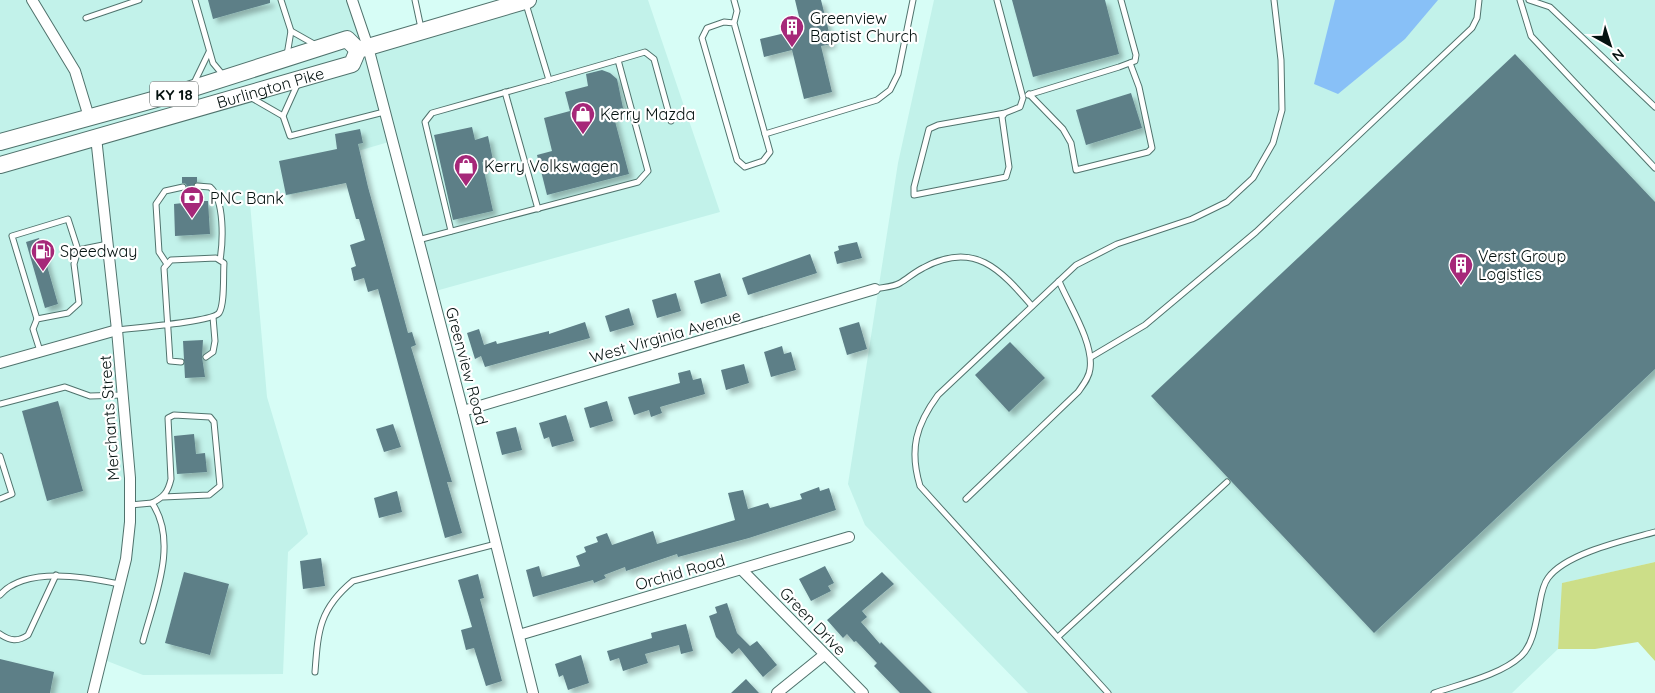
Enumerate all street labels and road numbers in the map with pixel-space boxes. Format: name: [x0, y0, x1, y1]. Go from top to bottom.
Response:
street label: Burlington Pike: [214, 63, 326, 112]
road number: KY 18: [150, 82, 198, 106]
street label: Greenview Road: [442, 305, 492, 427]
street label: West Virginia Avenue: [587, 305, 743, 367]
street label: Merchants Street: [95, 355, 123, 481]
street label: Orchid Road: [633, 550, 727, 594]
street label: Green Drive: [776, 583, 850, 659]

